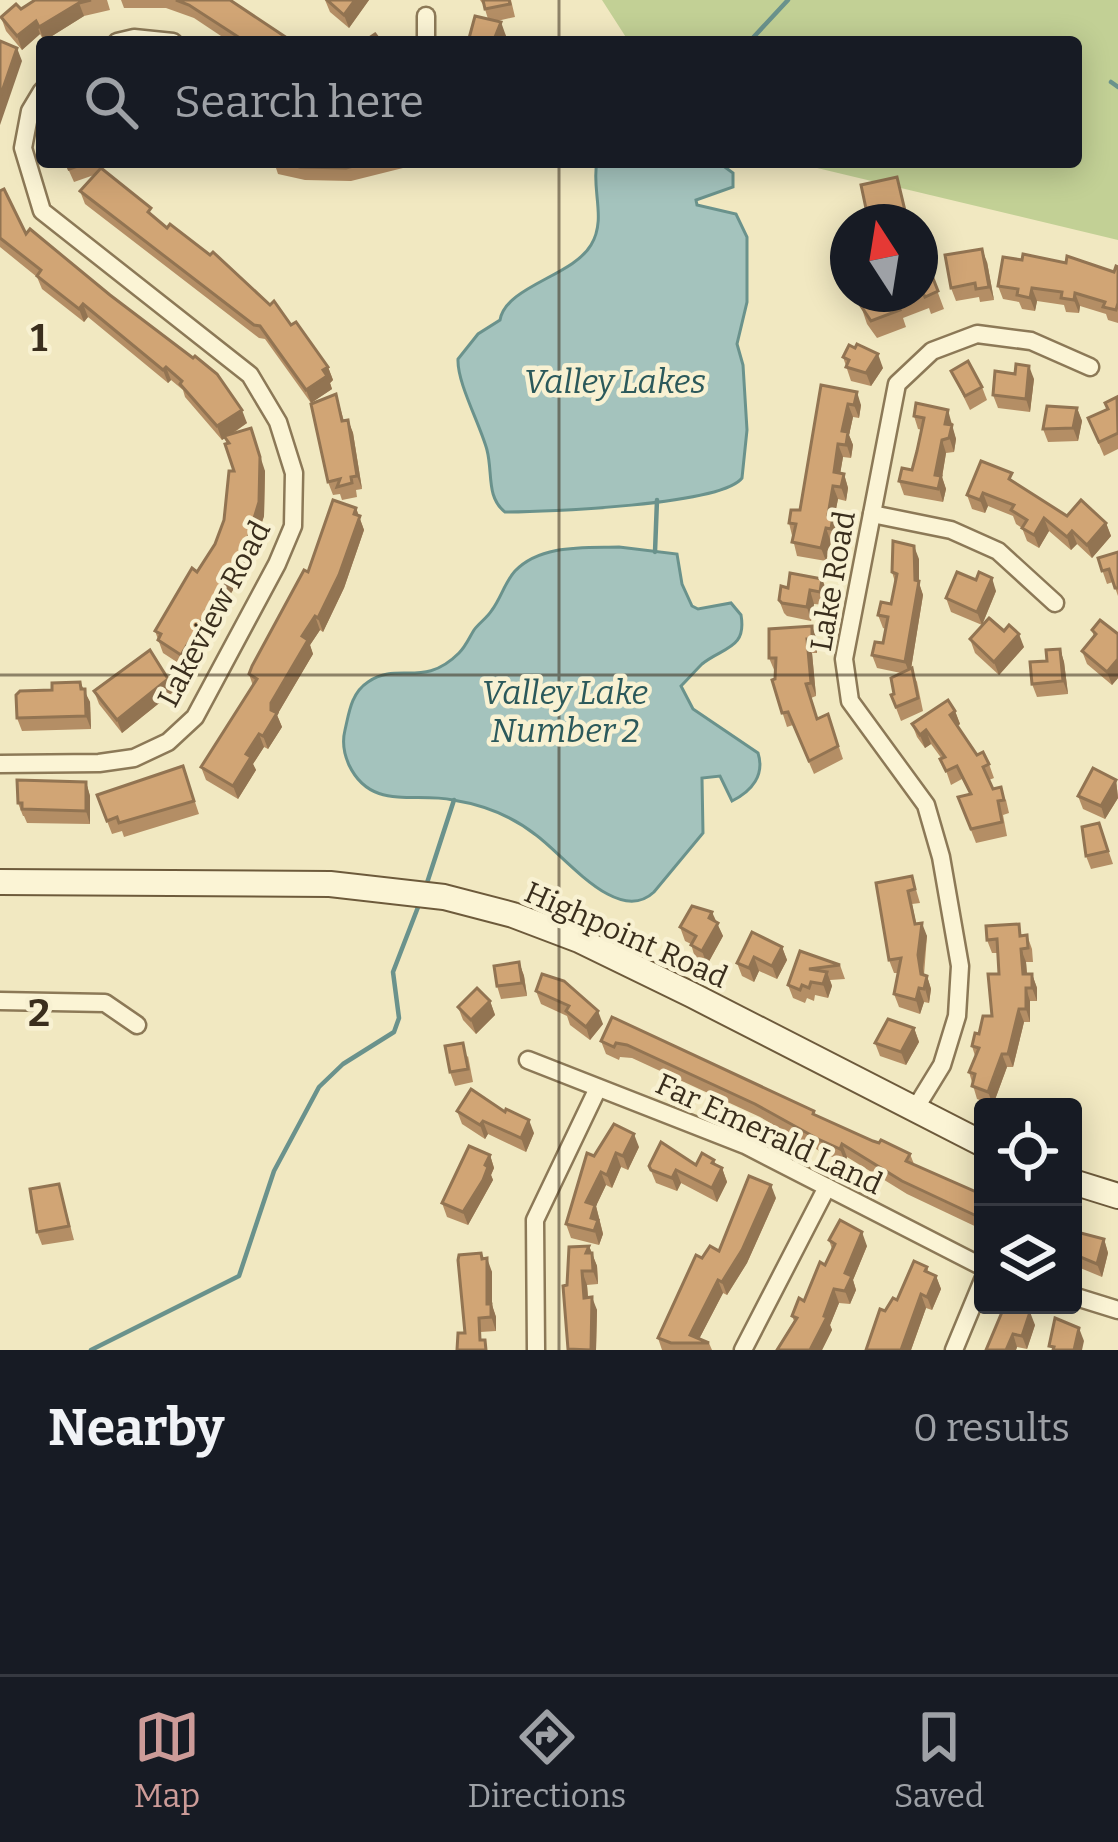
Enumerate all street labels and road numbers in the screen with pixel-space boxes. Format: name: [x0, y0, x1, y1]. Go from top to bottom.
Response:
street label: Lake Road: [803, 508, 863, 654]
street label: Lakeview Road: [150, 515, 278, 713]
street label: Highpoint Road: [519, 874, 733, 996]
street label: Far Emerald Land: [650, 1066, 888, 1202]

